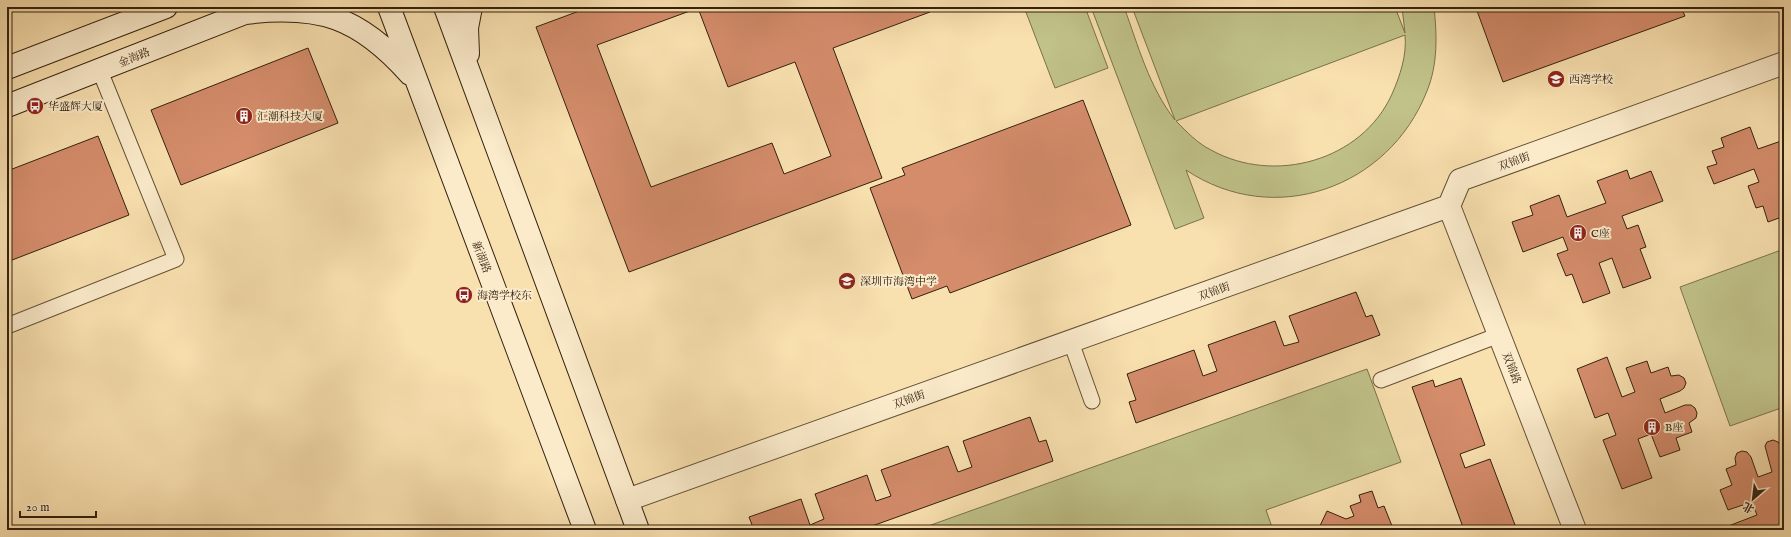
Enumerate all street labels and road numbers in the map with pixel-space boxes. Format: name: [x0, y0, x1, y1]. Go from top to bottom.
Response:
street label: 金海路: [116, 45, 152, 71]
street label: 双锦街: [1496, 150, 1532, 174]
street label: 新湖路: [469, 239, 494, 275]
street label: 双锦街: [1196, 280, 1232, 304]
street label: 双锦路: [1499, 350, 1524, 386]
street label: 双锦街: [891, 388, 927, 412]

